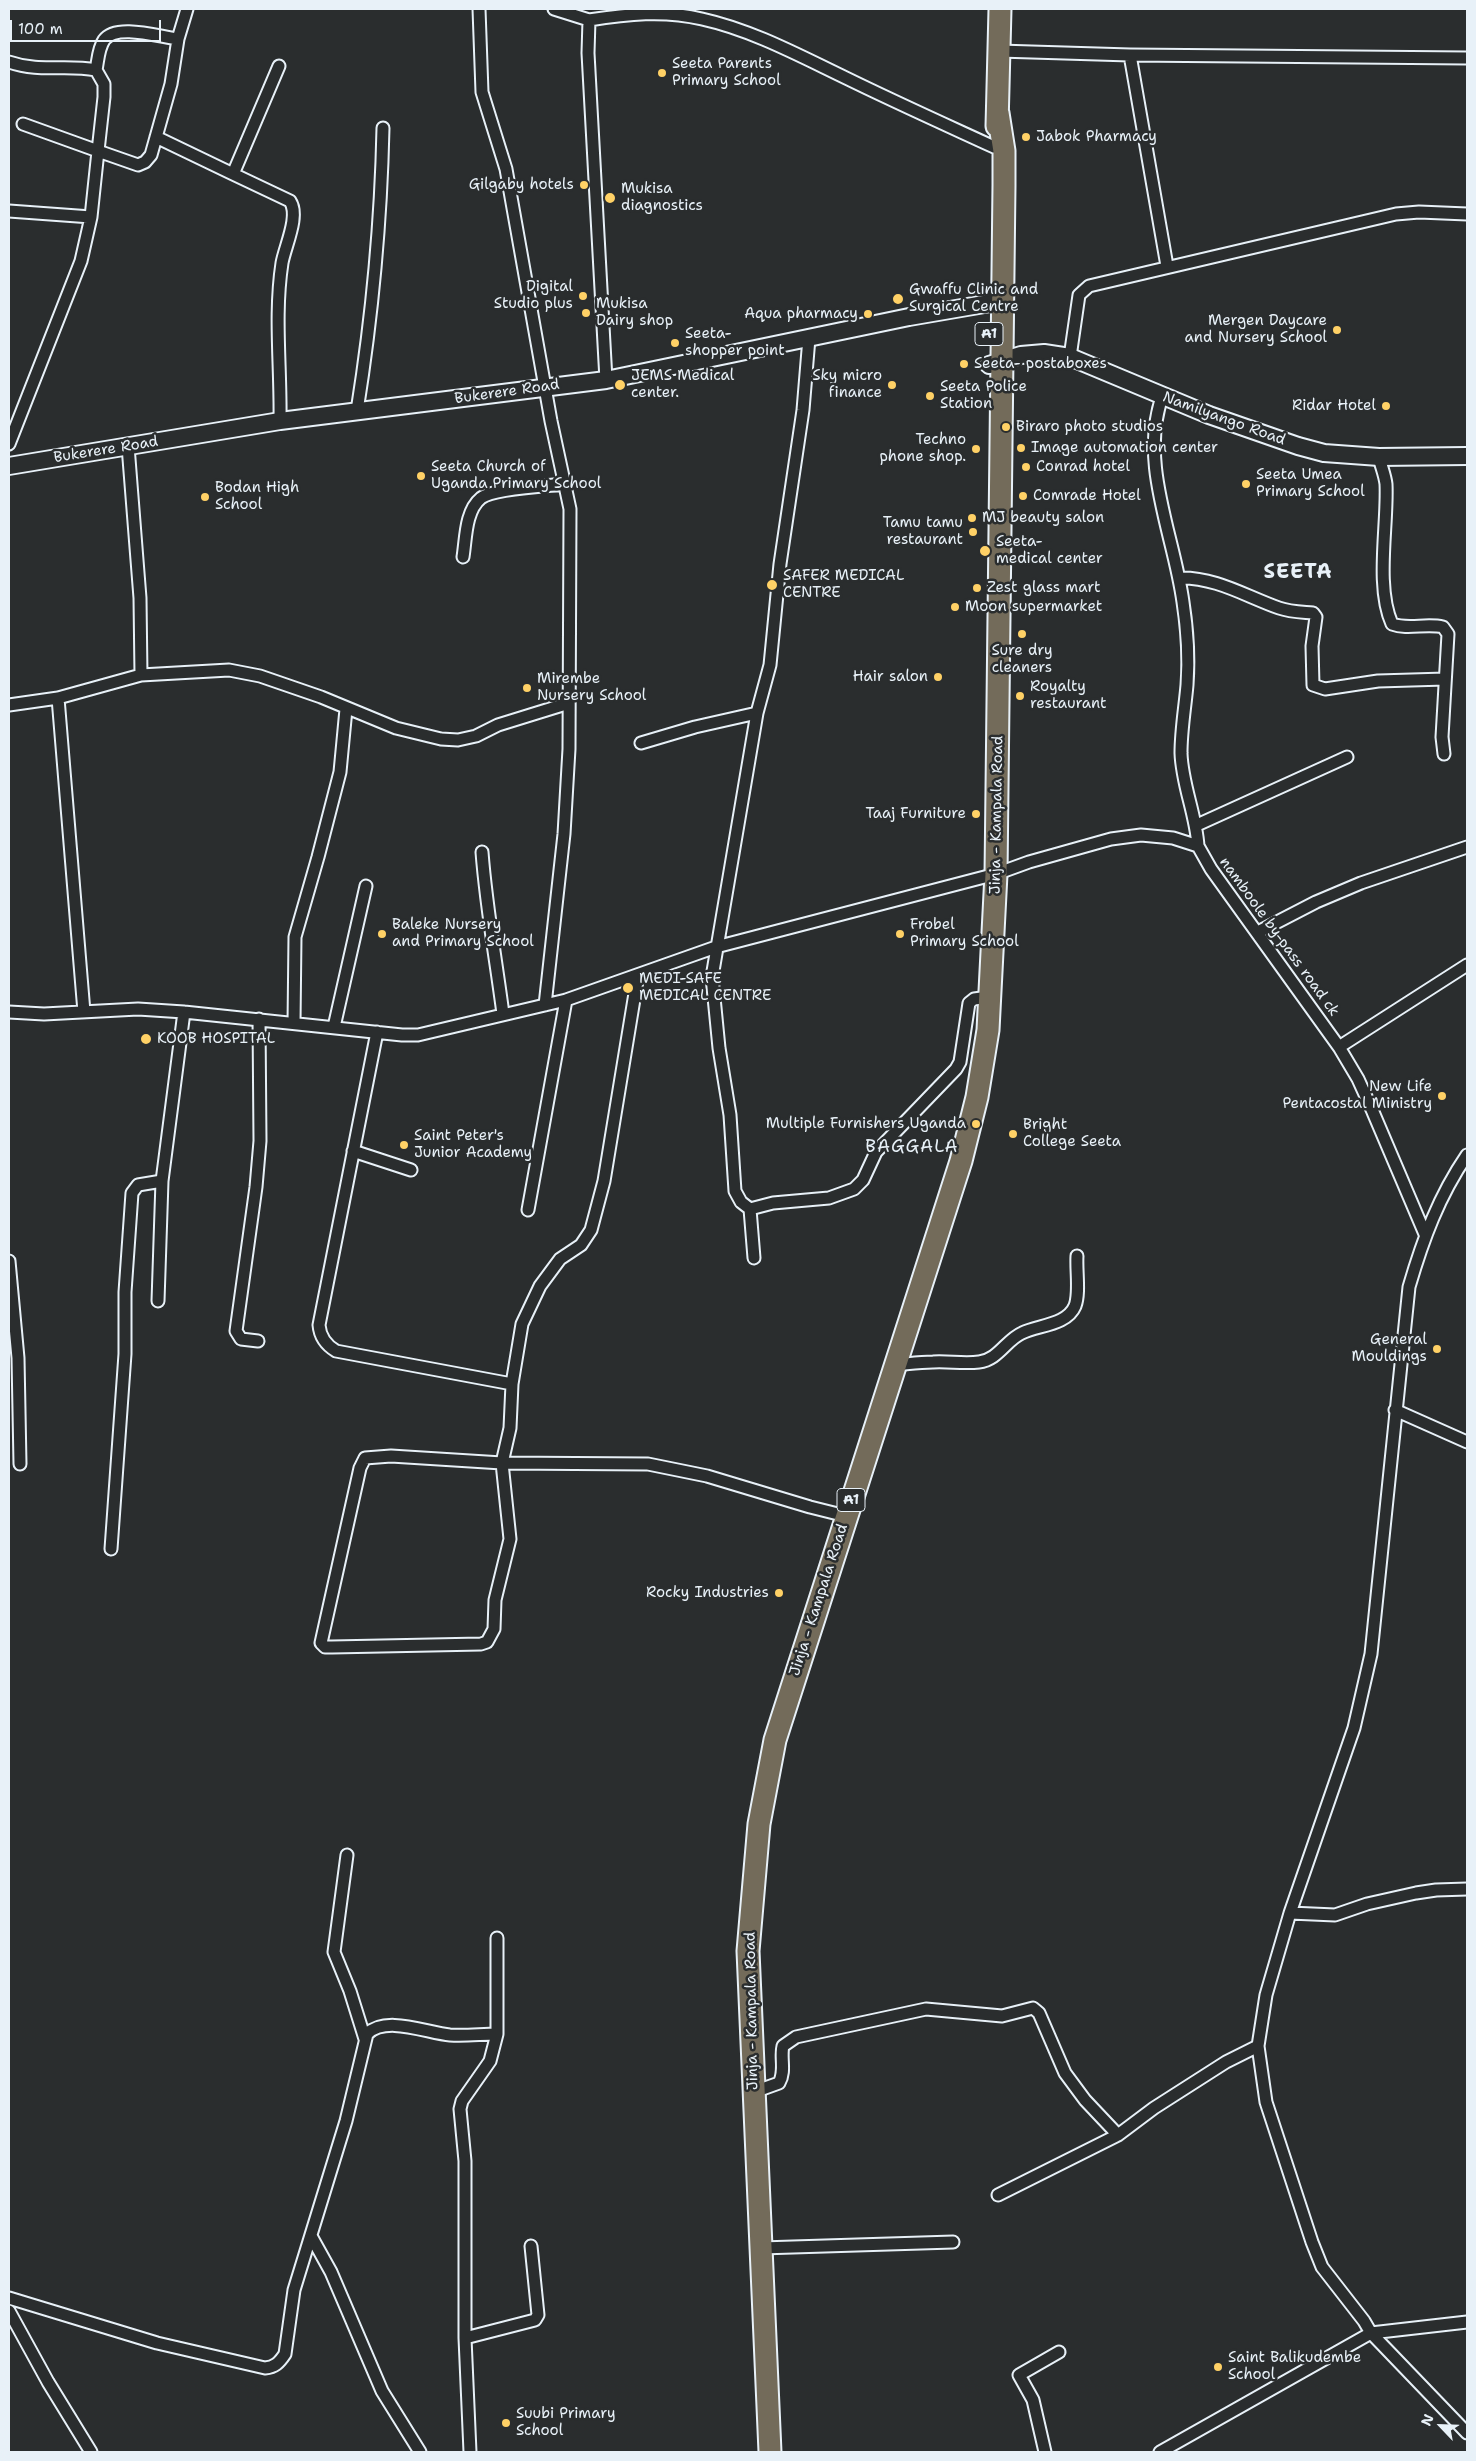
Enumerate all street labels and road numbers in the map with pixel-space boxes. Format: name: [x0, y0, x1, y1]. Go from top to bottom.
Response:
road number: A1: [975, 322, 1003, 346]
street label: Bukerere Road: [453, 376, 561, 408]
street label: Namilyango Road: [1160, 388, 1288, 450]
street label: Bukerere Road: [52, 433, 160, 467]
street label: Jinja - Kampala Road: [987, 736, 1007, 894]
street label: namboole by-pass road ck: [1215, 854, 1343, 1020]
road number: A1: [837, 1488, 865, 1512]
street label: Jinja - Kampala Road: [786, 1522, 852, 1678]
street label: Jinja - Kampala Road: [742, 1932, 762, 2090]

